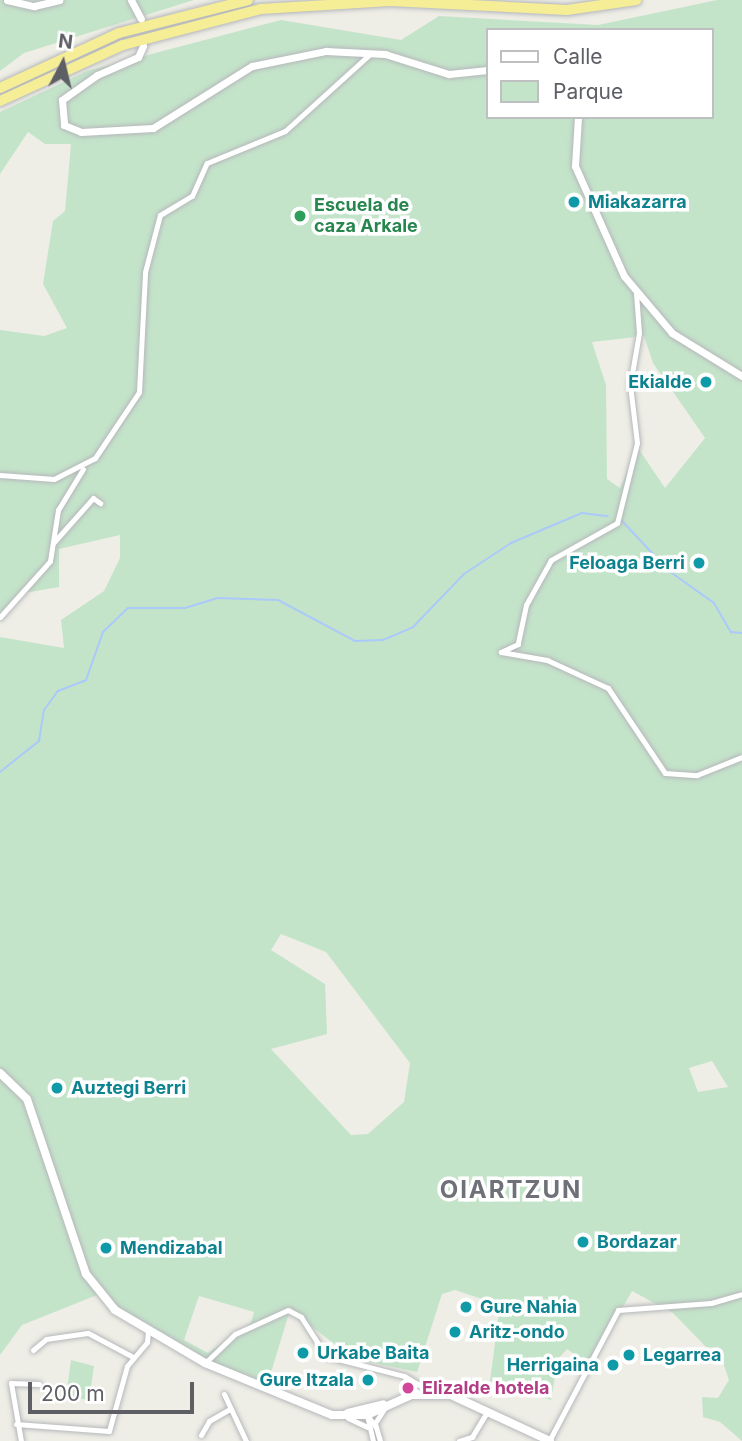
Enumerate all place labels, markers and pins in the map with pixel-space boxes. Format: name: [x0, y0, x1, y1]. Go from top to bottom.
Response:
place label: Miakazarra: [588, 191, 687, 213]
marker: Miakazarra: [566, 194, 582, 210]
place label: Escuela de caza Arkale: [314, 195, 418, 238]
marker: Escuela de caza Arkale: [292, 208, 308, 224]
place label: Ekialde: [628, 371, 692, 393]
marker: Ekialde: [698, 374, 714, 390]
place label: Feloaga Berri: [569, 552, 685, 574]
marker: Feloaga Berri: [691, 555, 707, 571]
place label: Auztegi Berri: [71, 1077, 186, 1099]
marker: Auztegi Berri: [49, 1080, 65, 1096]
place label: Bordazar: [597, 1231, 677, 1253]
marker: Bordazar: [575, 1234, 591, 1250]
place label: Mendizabal: [120, 1237, 223, 1259]
marker: Mendizabal: [98, 1240, 114, 1256]
place label: Gure Nahia: [480, 1296, 577, 1318]
marker: Gure Nahia: [458, 1299, 474, 1315]
place label: Aritz-ondo: [469, 1321, 565, 1343]
marker: Aritz-ondo: [447, 1324, 463, 1340]
place label: Urkabe Baita: [317, 1342, 429, 1364]
place label: Legarrea: [643, 1344, 721, 1366]
marker: Urkabe Baita: [295, 1345, 311, 1361]
marker: Legarrea: [621, 1347, 637, 1363]
place label: Herrigaina: [507, 1354, 599, 1376]
marker: Herrigaina: [605, 1357, 621, 1373]
place label: Gure Itzala: [259, 1369, 354, 1391]
marker: Gure Itzala: [360, 1372, 376, 1388]
place label: Elizalde hotela: [422, 1377, 549, 1399]
marker: Elizalde hotela: [400, 1380, 416, 1396]

